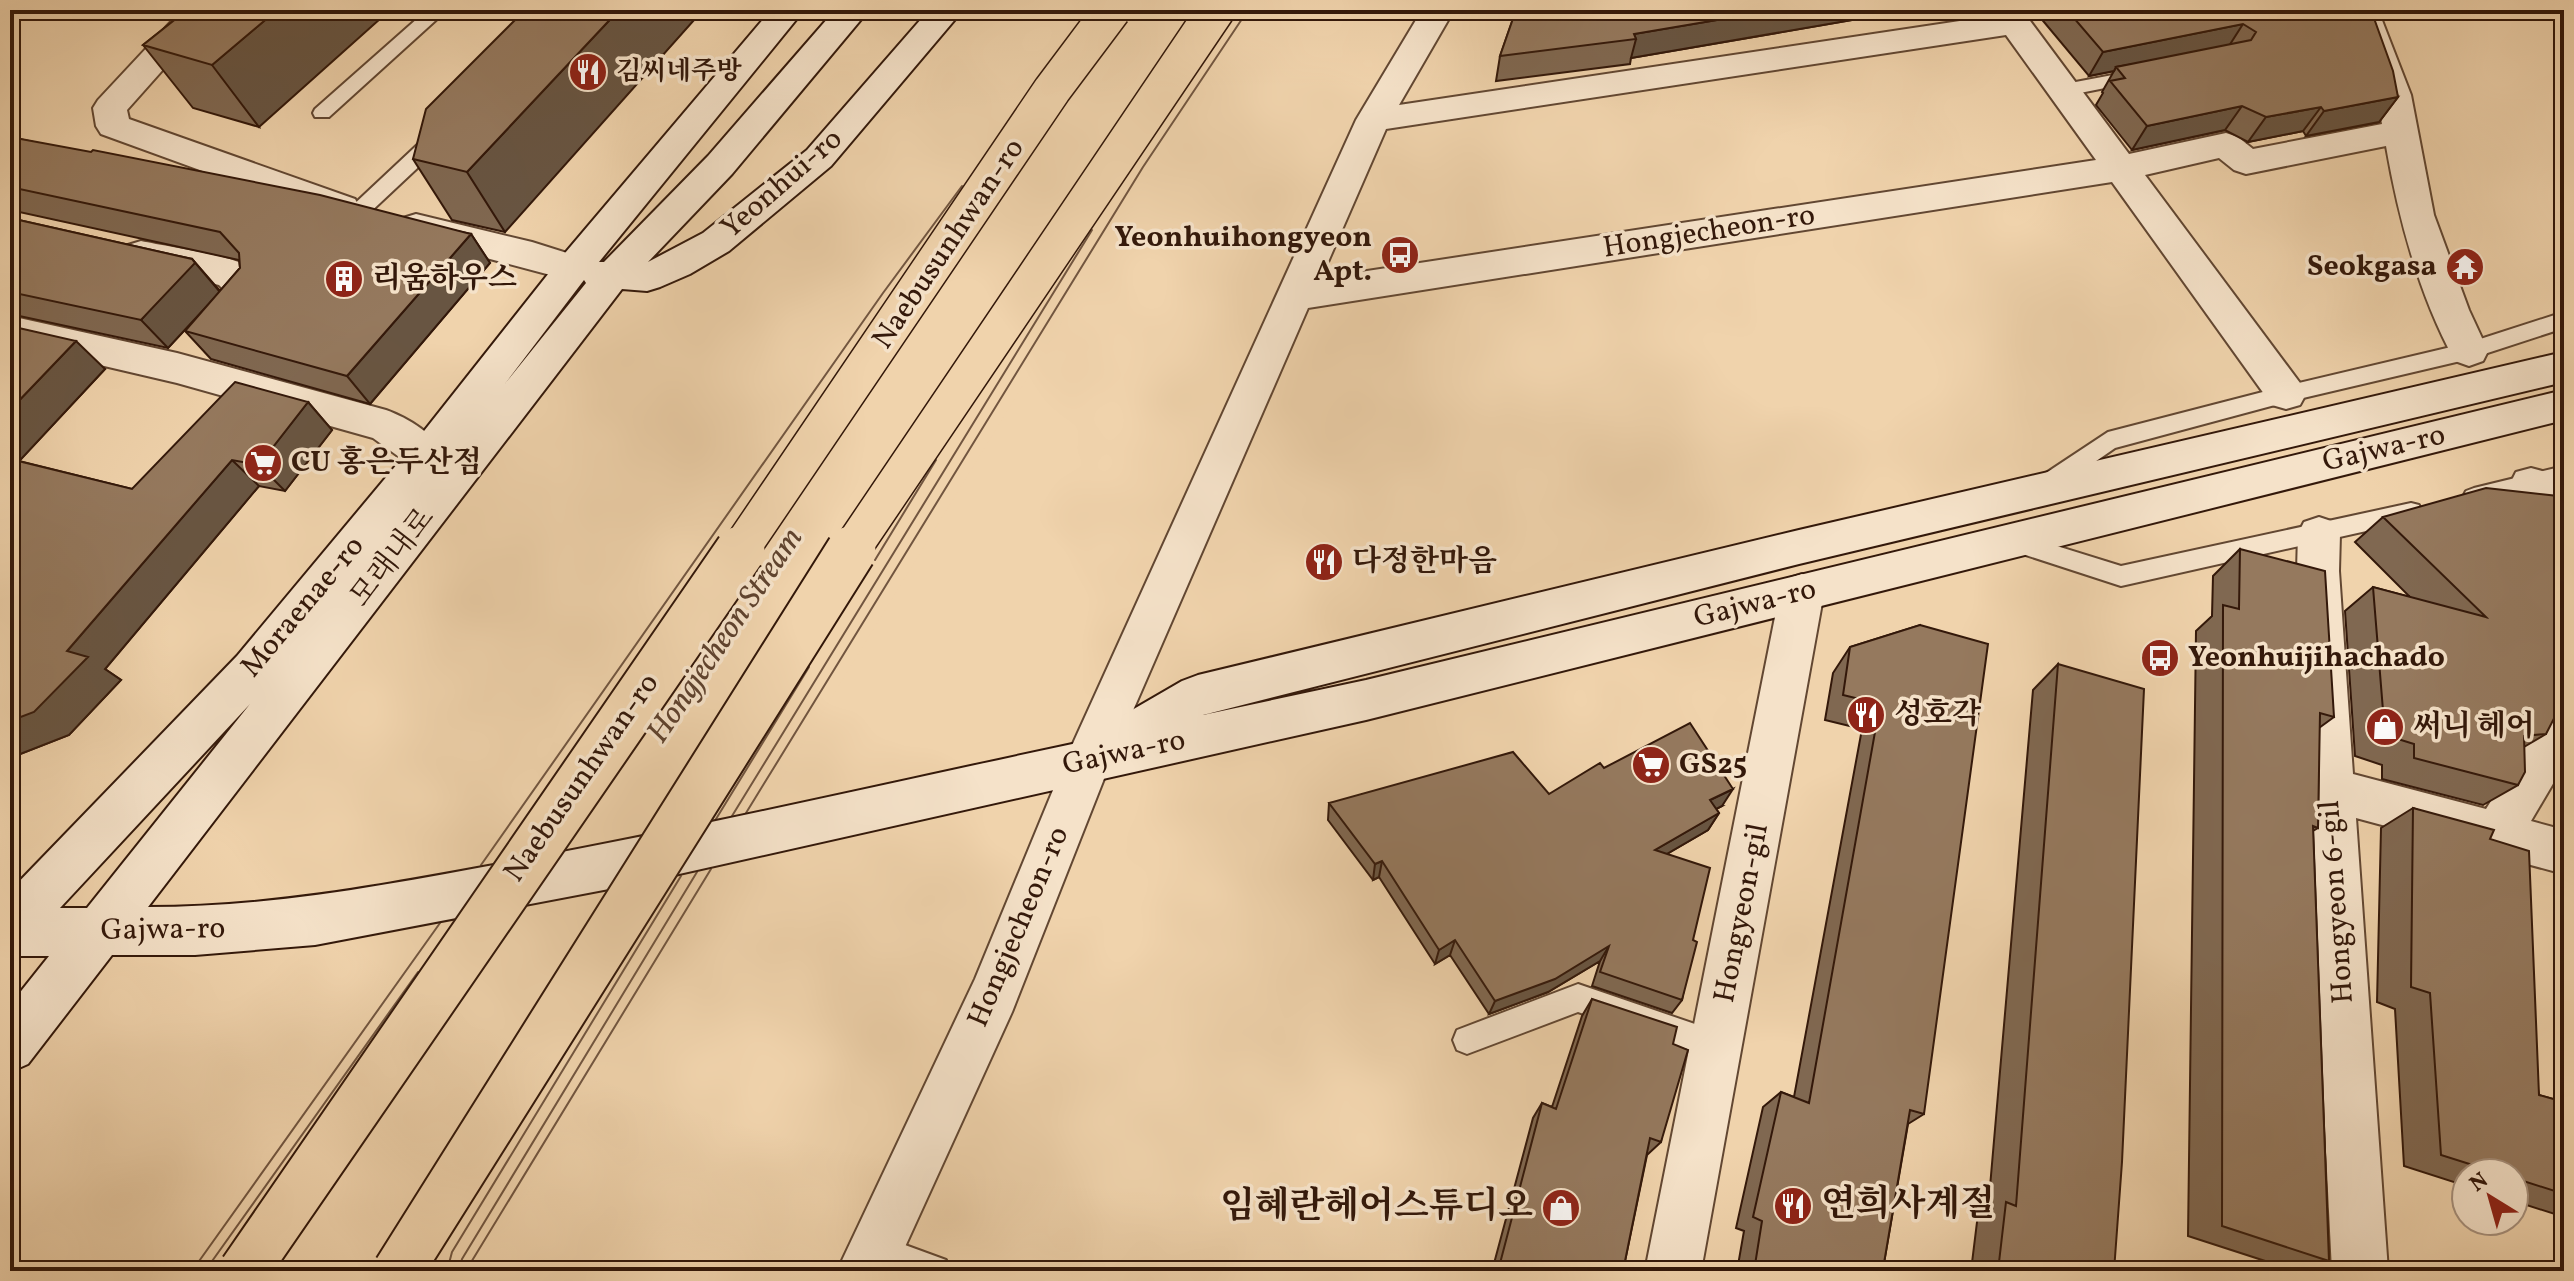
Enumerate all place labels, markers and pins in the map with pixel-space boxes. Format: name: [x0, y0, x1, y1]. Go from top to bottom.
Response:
restaurant icon: 김씨네주방: [567, 51, 609, 93]
place label: 김씨네주방: [616, 54, 742, 90]
place label: Yeonhuihongyeon Apt.: [1114, 217, 1372, 293]
bus stop icon: Yeonhuihongyeon Apt.: [1379, 234, 1421, 276]
place label: Seokgasa: [2307, 246, 2437, 288]
temple icon: Seokgasa: [2444, 246, 2486, 288]
building icon: 리움하우스: [323, 258, 365, 300]
place label: 리움하우스: [372, 258, 517, 300]
supermarket icon: CU 홍은두산점: [242, 442, 284, 484]
place label: CU 홍은두산점: [291, 442, 482, 484]
restaurant icon: 다정한마음: [1303, 541, 1345, 583]
place label: 다정한마음: [1352, 541, 1497, 583]
bus stop icon: Yeonhuijihachado: [2139, 637, 2181, 679]
place label: Yeonhuijihachado: [2188, 637, 2445, 679]
restaurant icon: 성호각: [1845, 694, 1887, 736]
place label: 성호각: [1894, 694, 1981, 736]
shop icon: 써니 헤어: [2364, 706, 2406, 748]
place label: 써니 헤어: [2413, 706, 2535, 748]
supermarket icon: GS25: [1630, 744, 1672, 786]
place label: GS25: [1679, 744, 1747, 786]
place label: 연희사계절: [1821, 1181, 1995, 1231]
place label: 임혜란헤어스튜디오: [1220, 1183, 1533, 1233]
restaurant icon: 연희사계절: [1772, 1185, 1814, 1227]
shop icon: 임혜란헤어스튜디오: [1540, 1187, 1582, 1229]

